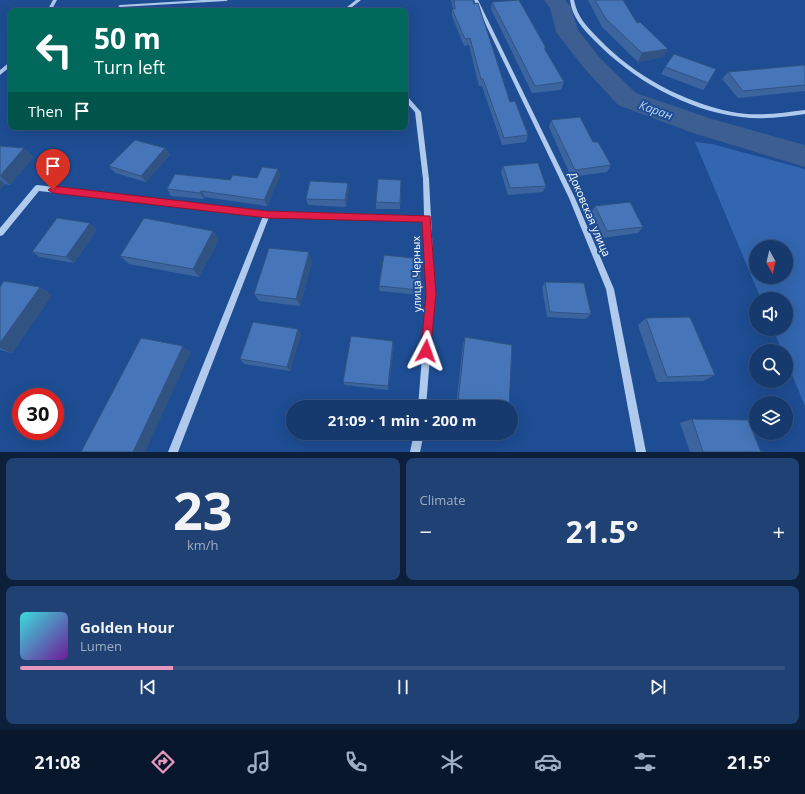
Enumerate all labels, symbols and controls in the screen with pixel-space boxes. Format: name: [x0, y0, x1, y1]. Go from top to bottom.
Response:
text: 50 m: [94, 19, 161, 57]
icon: left: [28, 24, 80, 76]
text: Turn left: [94, 55, 165, 79]
water label: Каран: [637, 96, 675, 124]
icon: arrive: [71, 100, 93, 122]
text: Then: [28, 101, 63, 121]
pin: [36, 149, 70, 190]
icon: arrive: [42, 155, 64, 177]
street label: Доковская улица: [565, 169, 615, 259]
street label: улица Черных: [408, 235, 424, 312]
north arrow: [749, 240, 793, 284]
map controls: [749, 240, 793, 440]
button: sound: [749, 292, 793, 336]
position arrow: [405, 330, 447, 372]
button: search: [749, 344, 793, 388]
speed limit sign: 30: [12, 388, 64, 440]
button: layers: [749, 396, 793, 440]
text: 21:09 · 1 min · 200 m: [328, 410, 476, 430]
text: 23: [173, 474, 232, 545]
text: Climate: [420, 491, 465, 509]
text: 21.5°: [566, 511, 639, 552]
text: −: [420, 516, 432, 546]
text: +: [772, 516, 785, 546]
text: km/h: [187, 536, 219, 554]
text: Golden Hour: [80, 617, 174, 637]
text: Lumen: [80, 637, 122, 655]
icon: previous: [137, 676, 159, 698]
icon: pause: [392, 676, 414, 698]
icon: next: [647, 676, 669, 698]
icon: directions: [149, 748, 177, 776]
icon: music: [245, 748, 273, 776]
icon: phone: [342, 748, 370, 776]
icon: climate: [438, 748, 466, 776]
icon: car: [534, 748, 562, 776]
icon: filters: [631, 748, 659, 776]
text: 21:08: [34, 750, 80, 774]
text: 21.5°: [727, 750, 771, 774]

